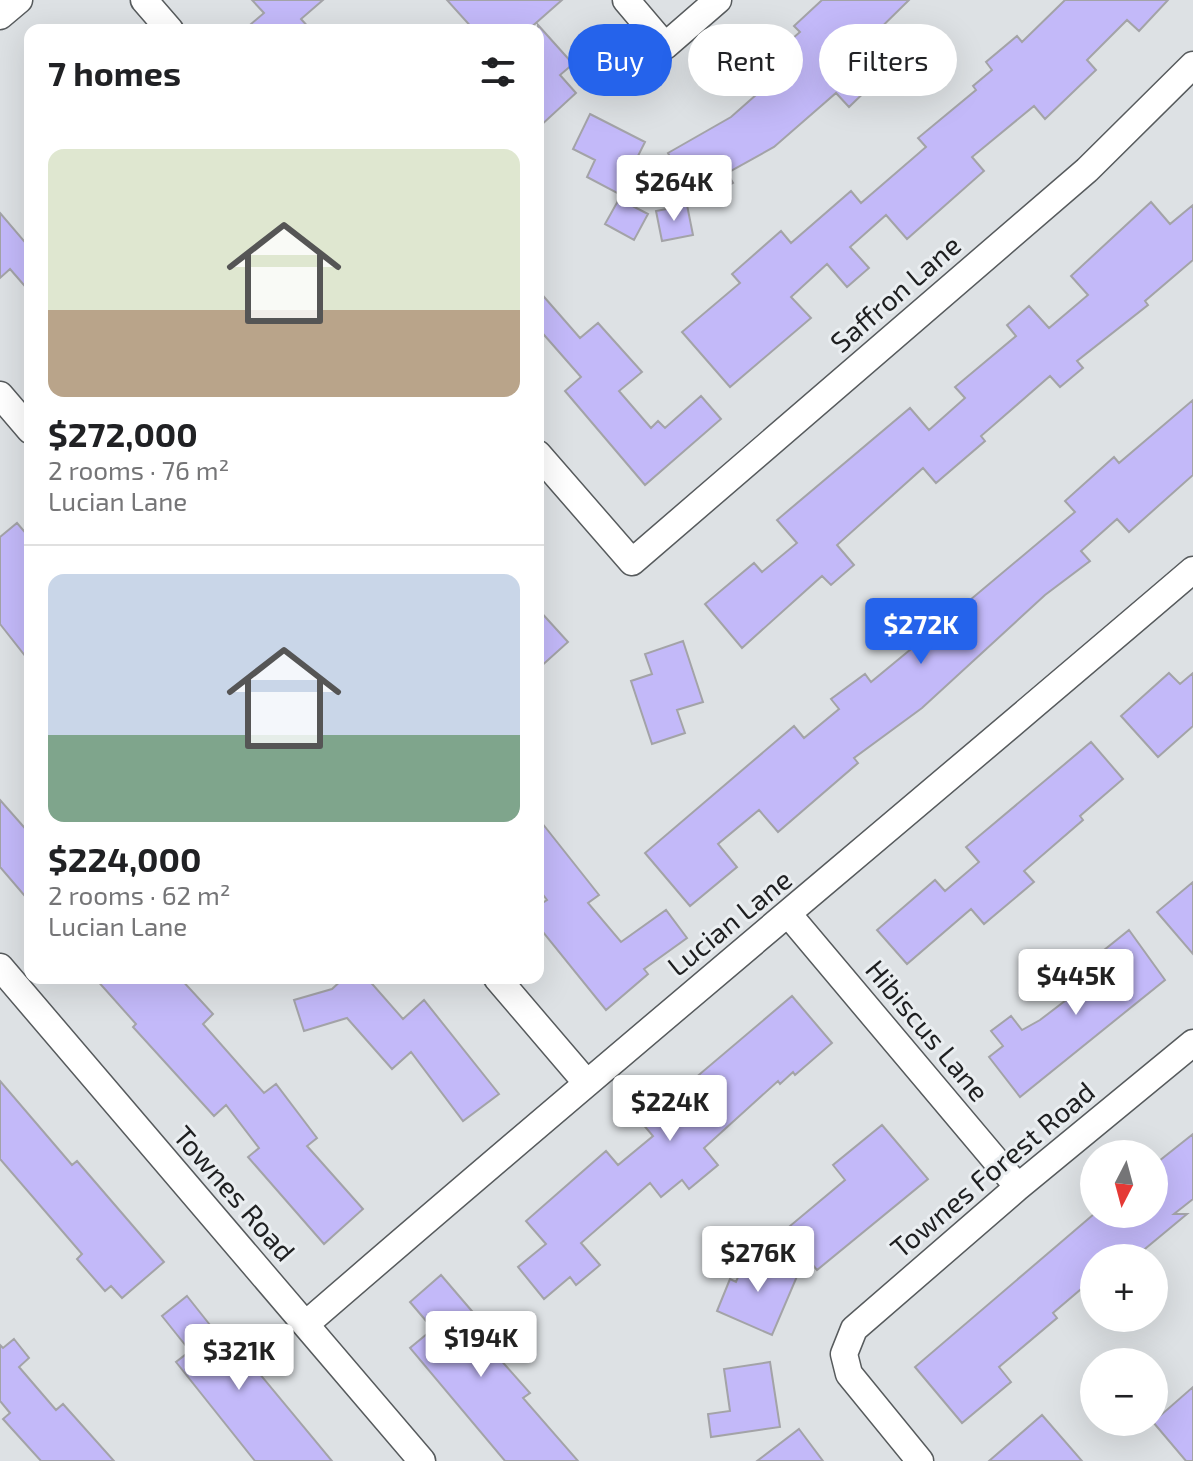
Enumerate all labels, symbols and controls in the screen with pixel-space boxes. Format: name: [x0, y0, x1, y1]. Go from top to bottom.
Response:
chip: Buy: [568, 24, 672, 96]
chip: Rent: [688, 24, 803, 96]
chip: Filters: [819, 24, 957, 96]
icon: filters: [476, 50, 520, 94]
text: 7 homes: [48, 52, 181, 93]
pin: $264K: [618, 155, 730, 223]
text: $264K: [635, 165, 713, 196]
icon: home: [212, 201, 356, 345]
street label: Saffron Lane: [823, 227, 967, 359]
text: $272,000: [48, 413, 198, 454]
text: 2 rooms · 76 m²: [48, 454, 229, 485]
text: Lucian Lane: [48, 485, 187, 516]
pin: $272K: [865, 598, 977, 666]
text: $272K: [883, 608, 959, 639]
icon: home: [212, 626, 356, 770]
text: $224,000: [48, 838, 201, 879]
street label: Lucian Lane: [660, 862, 798, 982]
text: 2 rooms · 62 m²: [48, 879, 231, 910]
text: Lucian Lane: [48, 910, 187, 941]
pin: $445K: [1020, 949, 1132, 1017]
street label: Hibiscus Lane: [859, 952, 997, 1108]
text: $445K: [1036, 959, 1116, 990]
street label: Townes Forest Road: [883, 1074, 1101, 1264]
pin: $224K: [614, 1075, 726, 1143]
text: $224K: [631, 1085, 709, 1116]
street label: Townes Road: [167, 1118, 303, 1268]
north arrow: [1080, 1140, 1168, 1228]
map controls: [1080, 1140, 1168, 1436]
pin: $276K: [702, 1226, 814, 1294]
text: $276K: [720, 1236, 796, 1267]
button: +: [1080, 1244, 1168, 1332]
pin: $194K: [425, 1311, 537, 1379]
text: $194K: [444, 1321, 518, 1352]
pin: $321K: [183, 1324, 295, 1392]
text: $321K: [203, 1334, 275, 1365]
button: −: [1080, 1348, 1168, 1436]

